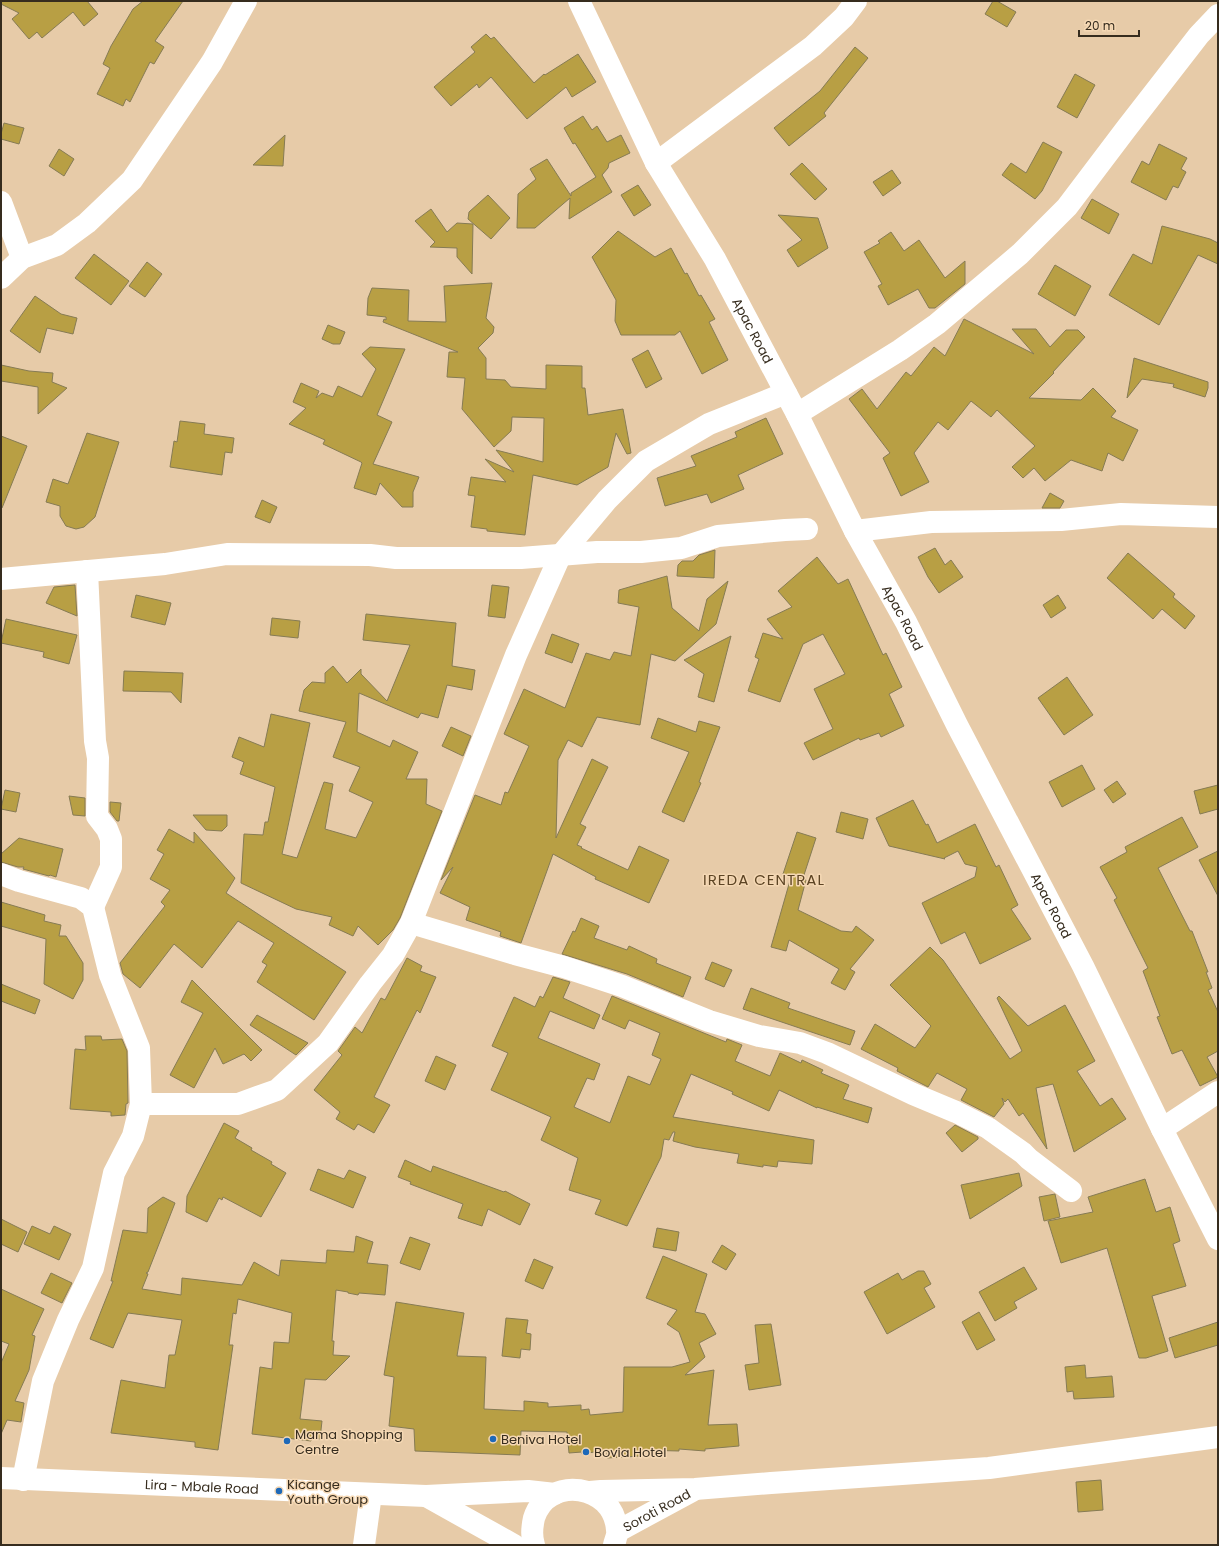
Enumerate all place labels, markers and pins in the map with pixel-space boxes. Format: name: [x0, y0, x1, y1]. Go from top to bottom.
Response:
place label: Mama Shopping Centre: [295, 1425, 403, 1459]
place label: Beniva Hotel: [501, 1430, 581, 1449]
marker: Beniva Hotel: [488, 1434, 498, 1444]
marker: Mama Shopping Centre: [282, 1436, 292, 1446]
place label: Bovia Hotel: [594, 1443, 666, 1462]
marker: Bovia Hotel: [581, 1447, 591, 1457]
place label: Kicange Youth Group: [287, 1475, 368, 1509]
marker: Kicange Youth Group: [274, 1486, 284, 1496]

